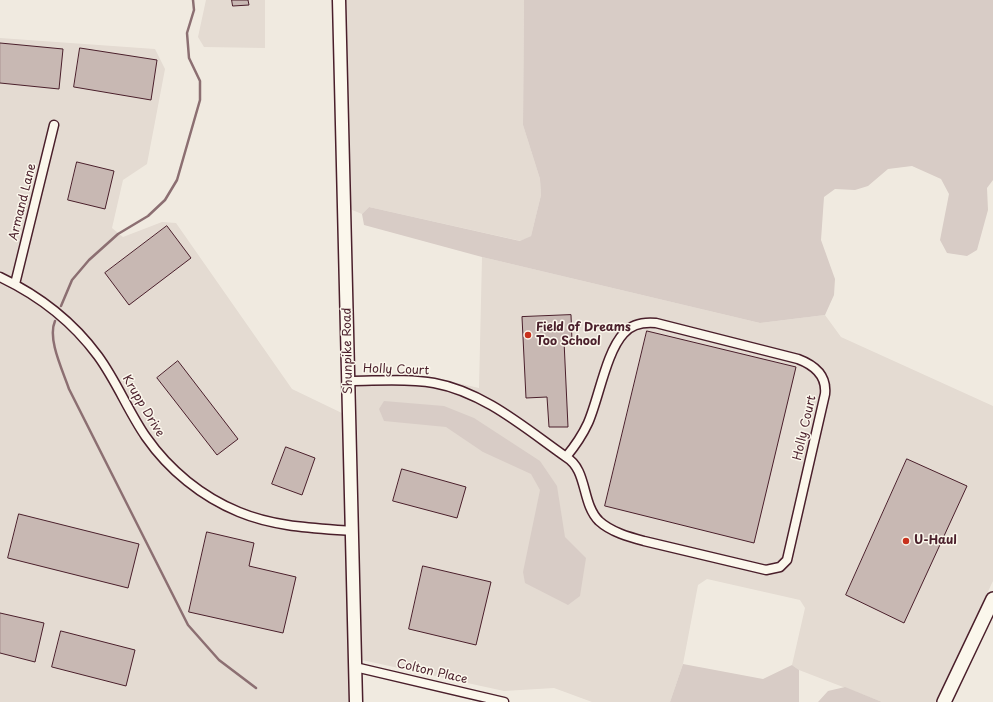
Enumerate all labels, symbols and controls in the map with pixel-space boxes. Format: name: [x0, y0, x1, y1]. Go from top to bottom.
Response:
street label: Armand Lane: [6, 162, 40, 242]
street label: Shunpike Road: [340, 308, 356, 394]
place label: Field of Dreams Too School: [536, 321, 631, 349]
marker: Field of Dreams Too School: [523, 330, 533, 340]
street label: Holly Court: [363, 362, 429, 378]
street label: Krupp Drive: [119, 372, 167, 440]
street label: Holly Court: [791, 394, 819, 462]
place label: U-Haul: [914, 534, 957, 548]
marker: U-Haul: [901, 536, 911, 546]
street label: Colton Place: [395, 657, 469, 687]

